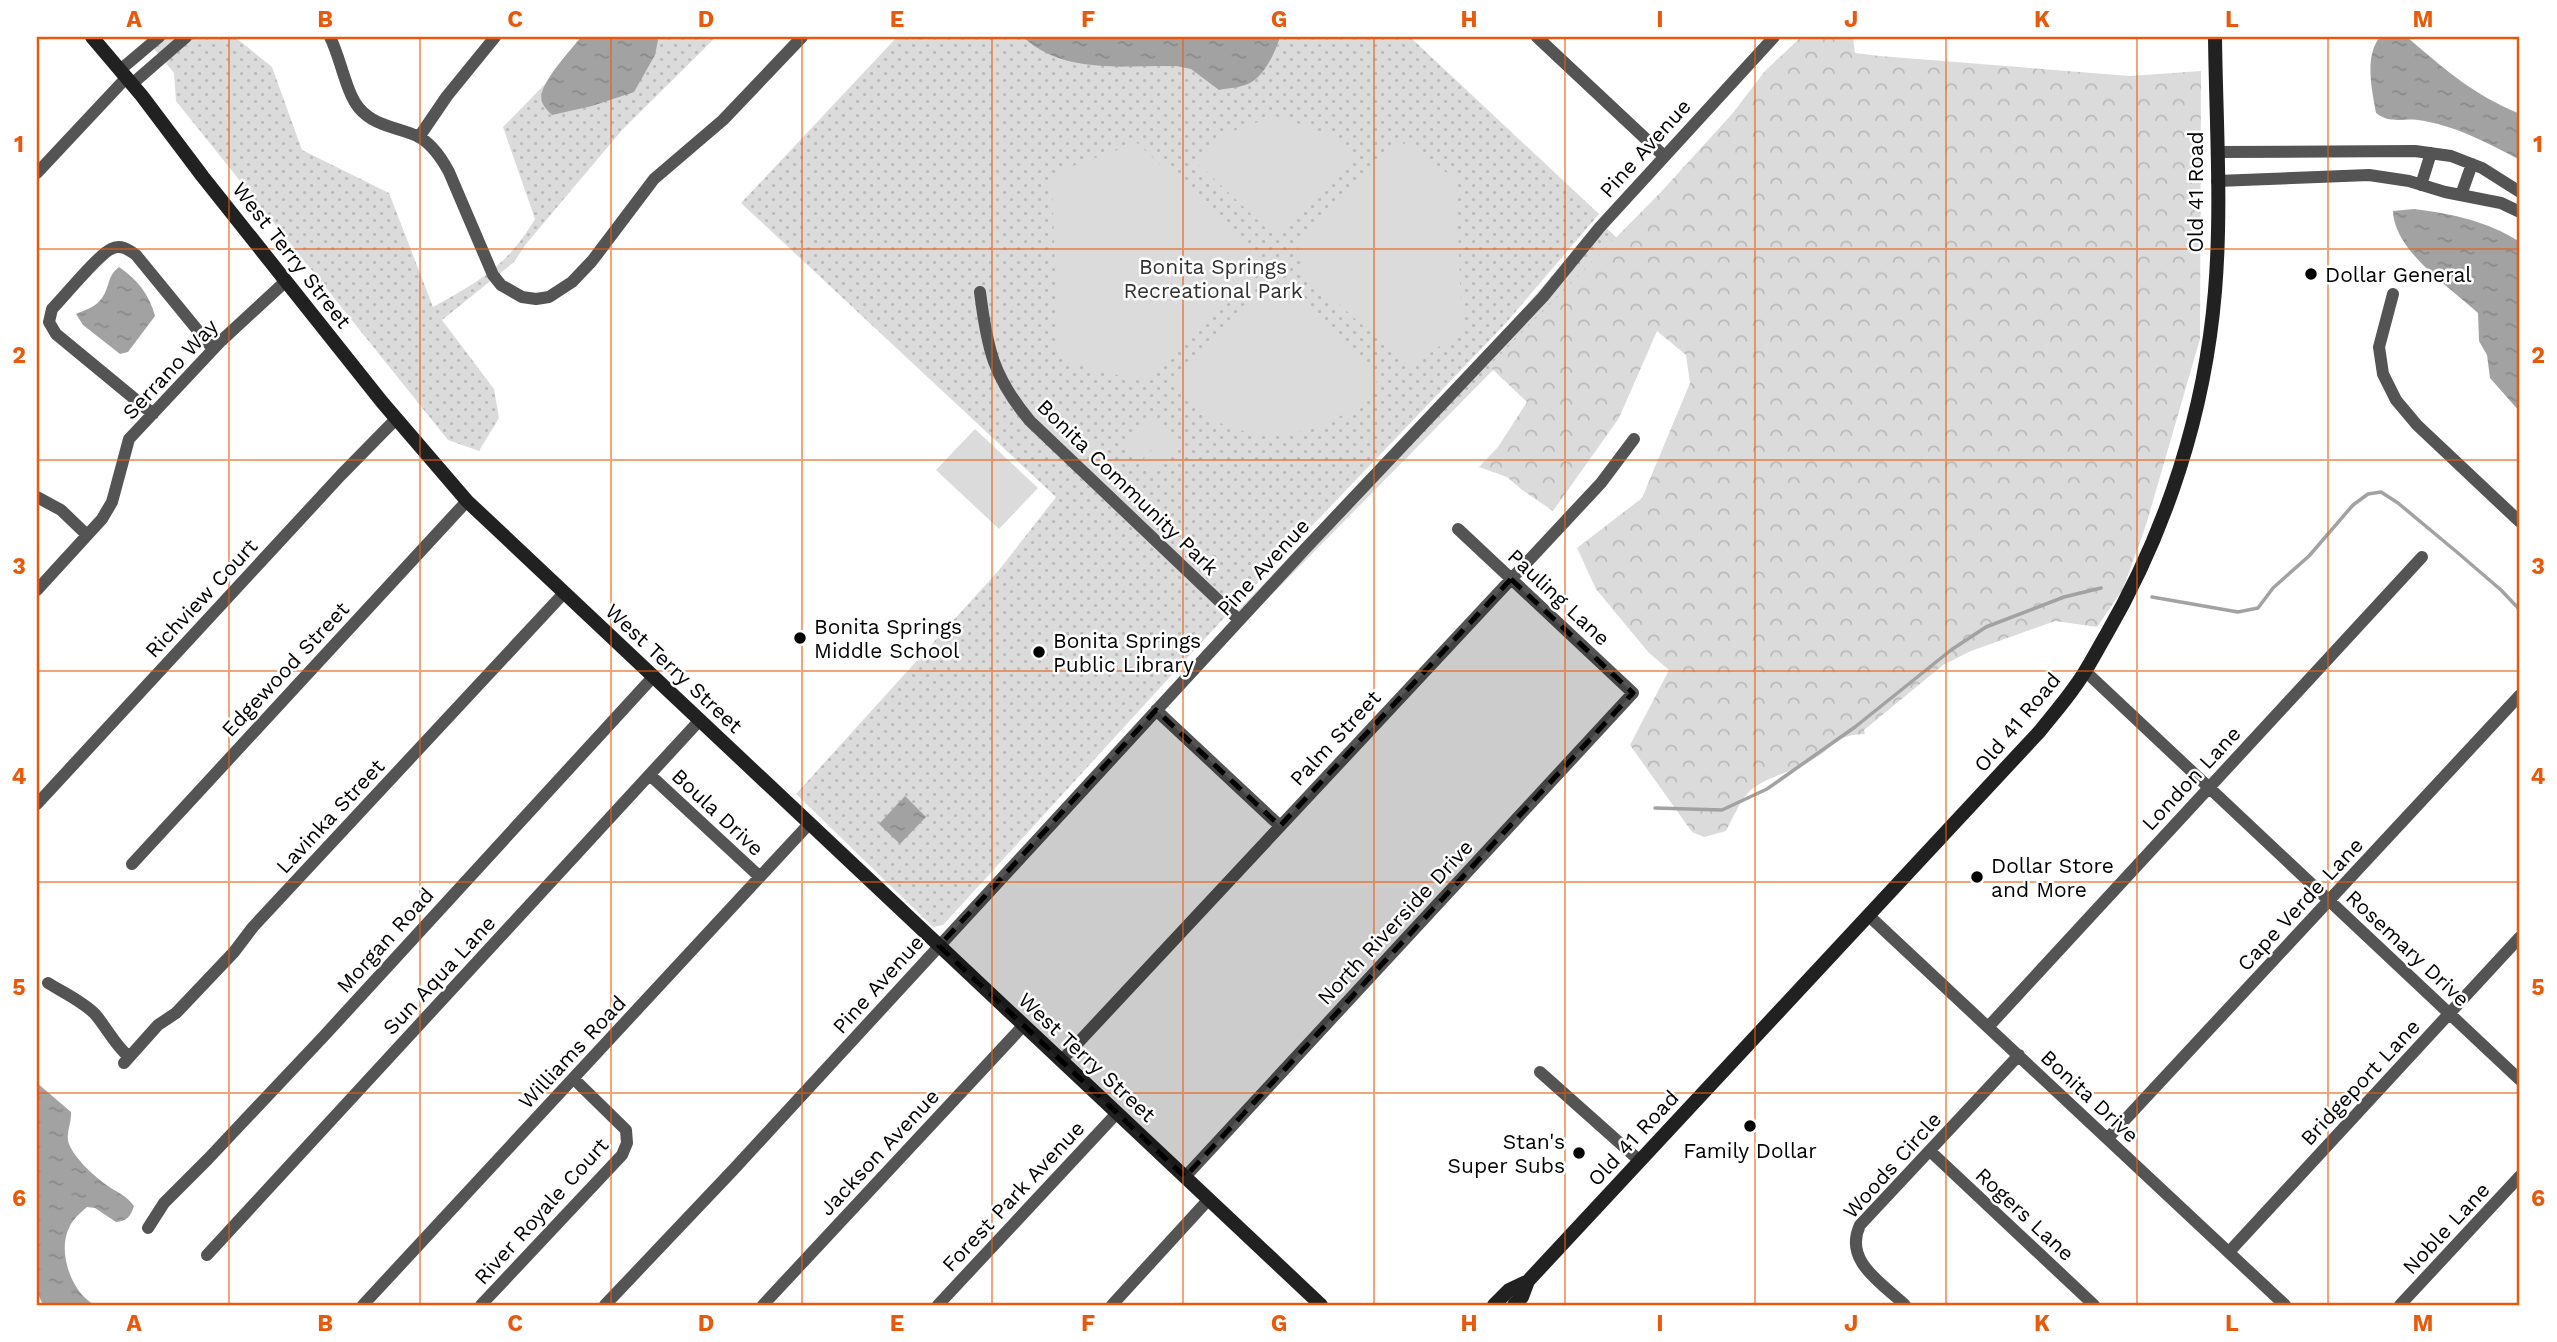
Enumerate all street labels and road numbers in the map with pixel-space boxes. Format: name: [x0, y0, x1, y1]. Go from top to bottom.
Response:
street label: Pine Avenue: [1594, 94, 1696, 202]
street label: Old 41 Road: [2183, 131, 2208, 253]
street label: West Terry Street: [227, 177, 357, 333]
street label: Serrano Way: [117, 314, 223, 424]
street label: Bonita Community Park: [1032, 394, 1224, 580]
street label: Pine Avenue: [1212, 513, 1314, 621]
street label: Richview Court: [140, 533, 263, 663]
street label: Pauling Lane: [1503, 543, 1615, 651]
street label: Edgewood Street: [216, 596, 354, 742]
street label: West Terry Street: [600, 598, 748, 738]
street label: Old 41 Road: [1968, 667, 2066, 777]
street label: Palm Street: [1284, 685, 1386, 791]
street label: London Lane: [2136, 721, 2246, 835]
street label: Lavinka Street: [271, 754, 389, 878]
street label: Boula Drive: [667, 763, 769, 861]
street label: Cape Verde Lane: [2232, 832, 2368, 976]
street label: North Riverside Drive: [1312, 834, 1478, 1010]
street label: Morgan Road: [331, 882, 439, 998]
street label: Rosemary Drive: [2341, 884, 2475, 1012]
street label: Sun Aqua Lane: [377, 910, 501, 1040]
street label: Pine Avenue: [827, 930, 929, 1038]
street label: West Terry Street: [1013, 987, 1161, 1127]
street label: Williams Road: [513, 990, 631, 1114]
street label: Bridgeport Lane: [2295, 1014, 2425, 1150]
street label: Bonita Drive: [2036, 1044, 2144, 1148]
street label: Jackson Avenue: [814, 1083, 944, 1221]
street label: Old 41 Road: [1582, 1085, 1684, 1191]
street label: Woods Circle: [1838, 1107, 1946, 1223]
street label: Forest Park Avenue: [937, 1115, 1089, 1277]
street label: River Royale Court: [469, 1132, 613, 1289]
street label: Rogers Lane: [1971, 1162, 2079, 1266]
street label: Noble Lane: [2397, 1177, 2495, 1279]

